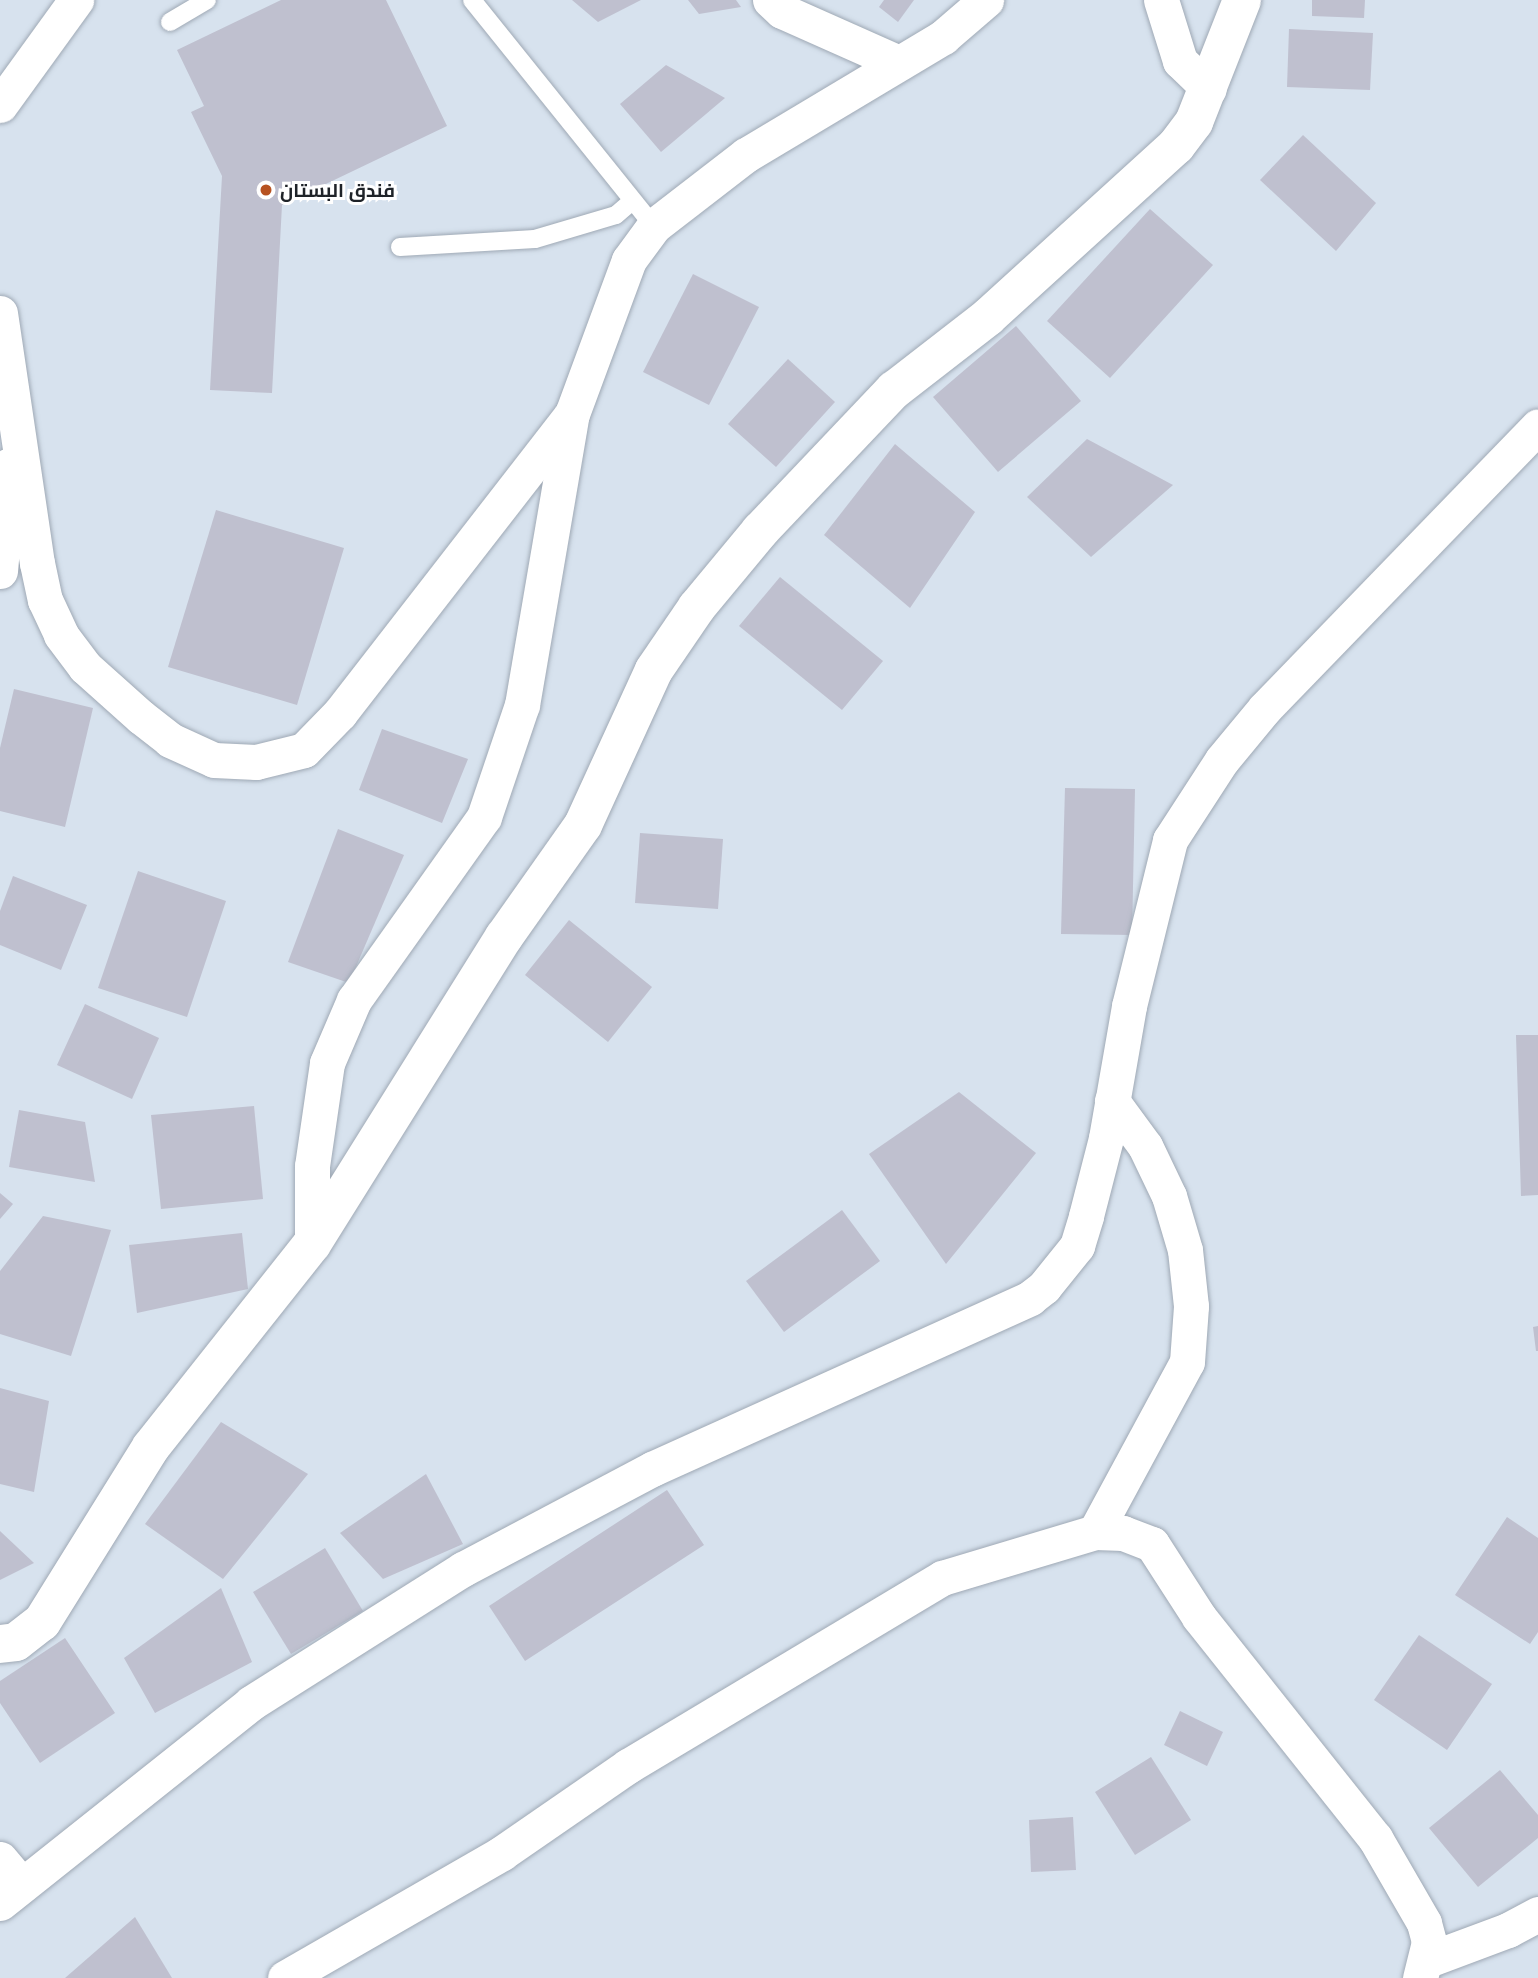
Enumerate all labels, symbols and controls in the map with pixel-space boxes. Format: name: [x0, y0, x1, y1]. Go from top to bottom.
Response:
place label: فندق البستان: [280, 179, 395, 201]
marker: فندق البستان: [258, 182, 274, 198]

